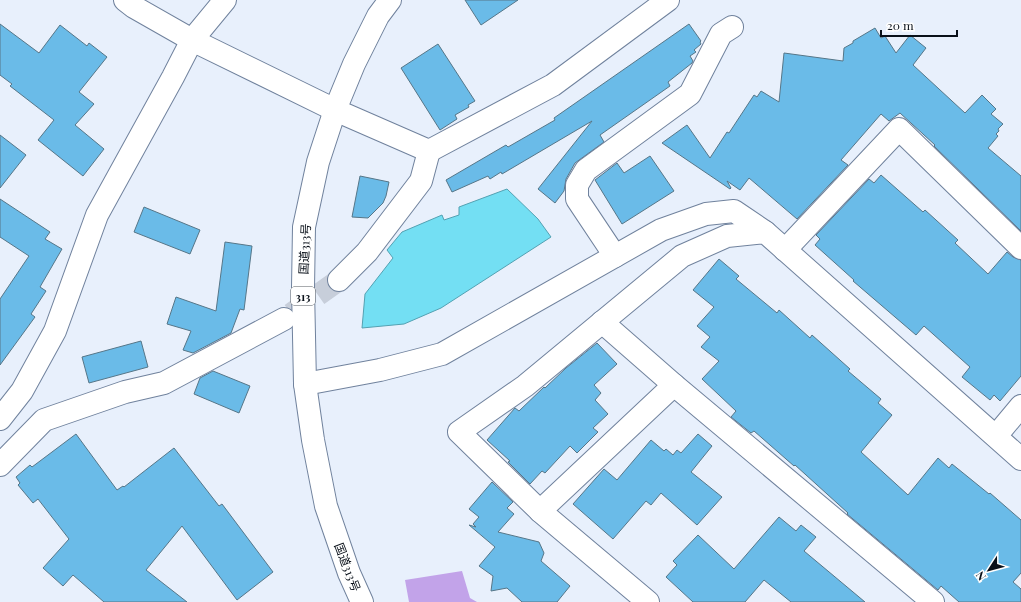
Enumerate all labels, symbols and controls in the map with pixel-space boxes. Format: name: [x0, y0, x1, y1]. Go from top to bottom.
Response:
scale bar: [881, 12, 957, 38]
text: 20 m: [887, 17, 914, 33]
street label: 国道313号: [295, 223, 313, 275]
road number: 313: [291, 287, 315, 305]
street label: 国道313号: [331, 540, 365, 594]
north arrow: [969, 550, 1009, 590]
text: N: [972, 569, 989, 584]

